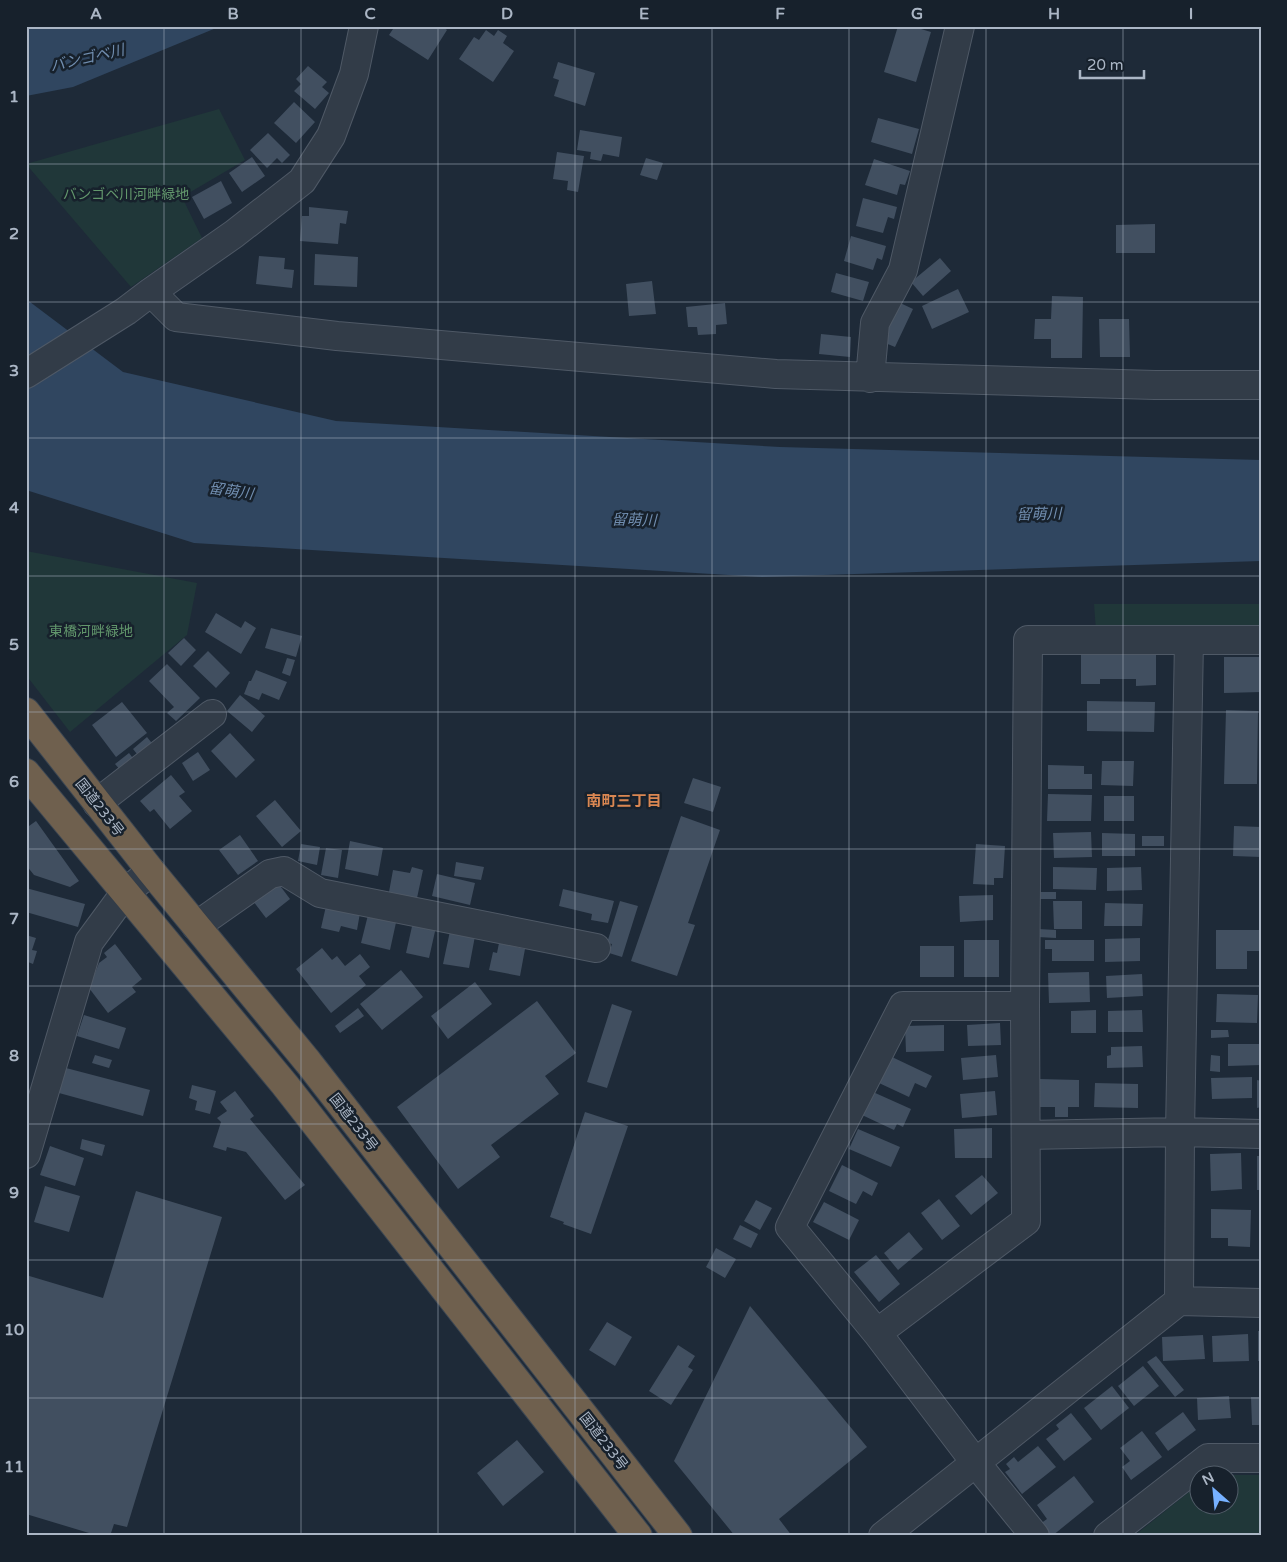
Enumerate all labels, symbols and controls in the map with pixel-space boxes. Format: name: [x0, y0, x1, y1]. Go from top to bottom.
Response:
text: A: [90, 4, 102, 24]
text: B: [227, 4, 239, 24]
text: C: [364, 4, 376, 24]
text: D: [501, 4, 513, 24]
text: E: [639, 4, 649, 24]
text: F: [775, 4, 785, 24]
text: G: [911, 4, 923, 24]
text: H: [1048, 4, 1060, 24]
text: I: [1189, 4, 1193, 24]
water label: バンゴベ川: [48, 40, 128, 75]
scale bar: [1080, 48, 1143, 80]
text: 20 m: [1087, 56, 1124, 74]
text: 1: [9, 87, 19, 107]
park label: バンゴベ川河畔緑地: [63, 186, 189, 203]
text: 2: [9, 224, 19, 244]
text: 3: [9, 361, 19, 381]
water label: 留萌川: [207, 479, 257, 503]
text: 4: [9, 498, 19, 518]
water label: 留萌川: [1016, 505, 1064, 523]
water label: 留萌川: [611, 511, 659, 529]
park label: 東橋河畔緑地: [49, 623, 133, 640]
text: 5: [9, 635, 19, 655]
text: 6: [9, 772, 19, 792]
street label: 国道233号: [72, 775, 127, 839]
district label: 南町三丁目: [586, 792, 662, 810]
text: 7: [9, 909, 19, 929]
text: 8: [9, 1046, 19, 1066]
street label: 国道233号: [326, 1090, 381, 1154]
text: 9: [9, 1183, 19, 1203]
text: 10: [4, 1320, 24, 1340]
street label: 国道233号: [576, 1409, 631, 1473]
text: 11: [4, 1457, 24, 1477]
north arrow: [1190, 1464, 1240, 1514]
text: N: [1199, 1469, 1217, 1489]

